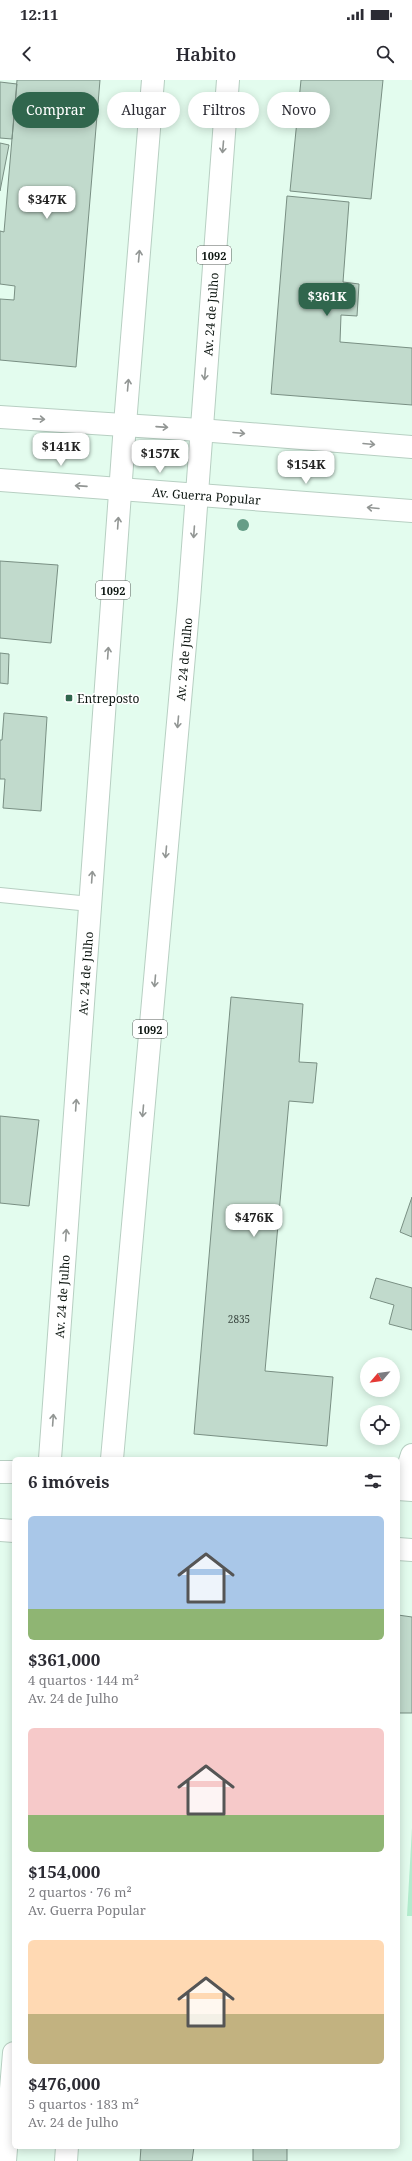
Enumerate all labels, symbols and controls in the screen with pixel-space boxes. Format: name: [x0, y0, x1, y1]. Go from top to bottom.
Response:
text: 12:11: [20, 4, 58, 24]
text: Habito: [176, 42, 236, 66]
icon: back: [16, 43, 38, 65]
icon: search: [374, 43, 396, 65]
chip: Comprar: [12, 92, 99, 128]
chip: Alugar: [107, 92, 180, 128]
chip: Filtros: [188, 92, 259, 128]
chip: Novo: [267, 92, 330, 128]
one-way arrow: [219, 140, 226, 153]
pin: $347K: [19, 186, 75, 220]
text: $347K: [28, 190, 66, 208]
road number: 1092: [197, 246, 231, 264]
one-way arrow: [135, 250, 142, 263]
street label: Av. 24 de Julho: [199, 272, 222, 357]
pin: $361K: [299, 283, 355, 317]
text: $361K: [308, 287, 346, 305]
one-way arrow: [201, 367, 208, 380]
one-way arrow: [124, 379, 131, 392]
one-way arrow: [32, 416, 45, 423]
one-way arrow: [155, 423, 168, 430]
one-way arrow: [232, 429, 245, 436]
pin: $141K: [33, 433, 89, 467]
text: $141K: [42, 437, 80, 455]
pin: $157K: [132, 440, 188, 474]
one-way arrow: [362, 440, 375, 447]
text: $157K: [141, 444, 179, 462]
pin: $154K: [278, 451, 334, 485]
text: $154K: [287, 455, 325, 473]
one-way arrow: [75, 482, 88, 489]
street label: Av. Guerra Popular: [151, 483, 262, 508]
one-way arrow: [367, 504, 380, 511]
one-way arrow: [114, 517, 121, 530]
one-way arrow: [190, 525, 197, 538]
road number: 1092: [96, 581, 130, 599]
street label: Av. 24 de Julho: [171, 617, 196, 702]
one-way arrow: [105, 647, 112, 660]
place label: Entreposto: [77, 690, 139, 707]
marker: Entreposto: [64, 693, 74, 703]
one-way arrow: [174, 715, 181, 728]
one-way arrow: [163, 845, 170, 858]
one-way arrow: [88, 871, 95, 884]
street label: Av. 24 de Julho: [74, 931, 97, 1016]
one-way arrow: [151, 974, 158, 987]
road number: 1092: [133, 1020, 167, 1038]
one-way arrow: [72, 1099, 79, 1112]
one-way arrow: [140, 1104, 147, 1117]
pin: $476K: [226, 1204, 282, 1238]
text: $476K: [235, 1208, 273, 1226]
one-way arrow: [63, 1229, 70, 1242]
street label: Av. 24 de Julho: [50, 1254, 73, 1339]
house number: 2835: [228, 1312, 250, 1326]
north arrow: [360, 1357, 400, 1397]
map controls: [360, 1357, 400, 1445]
button: locate: [360, 1405, 400, 1445]
one-way arrow: [50, 1414, 57, 1427]
text: 6 imóveis: [28, 1470, 109, 1493]
icon: filters: [362, 1470, 384, 1492]
icon: home: [170, 1542, 242, 1614]
text: $361,000: [28, 1648, 100, 1671]
text: 4 quartos · 144 m²: [28, 1671, 139, 1689]
text: Av. 24 de Julho: [28, 1689, 119, 1707]
icon: home: [170, 1754, 242, 1826]
text: $154,000: [28, 1860, 100, 1883]
text: 2 quartos · 76 m²: [28, 1883, 132, 1901]
text: Av. Guerra Popular: [28, 1901, 146, 1919]
icon: home: [170, 1966, 242, 2038]
text: $476,000: [28, 2072, 100, 2095]
text: 5 quartos · 183 m²: [28, 2095, 139, 2113]
text: Av. 24 de Julho: [28, 2113, 119, 2131]

